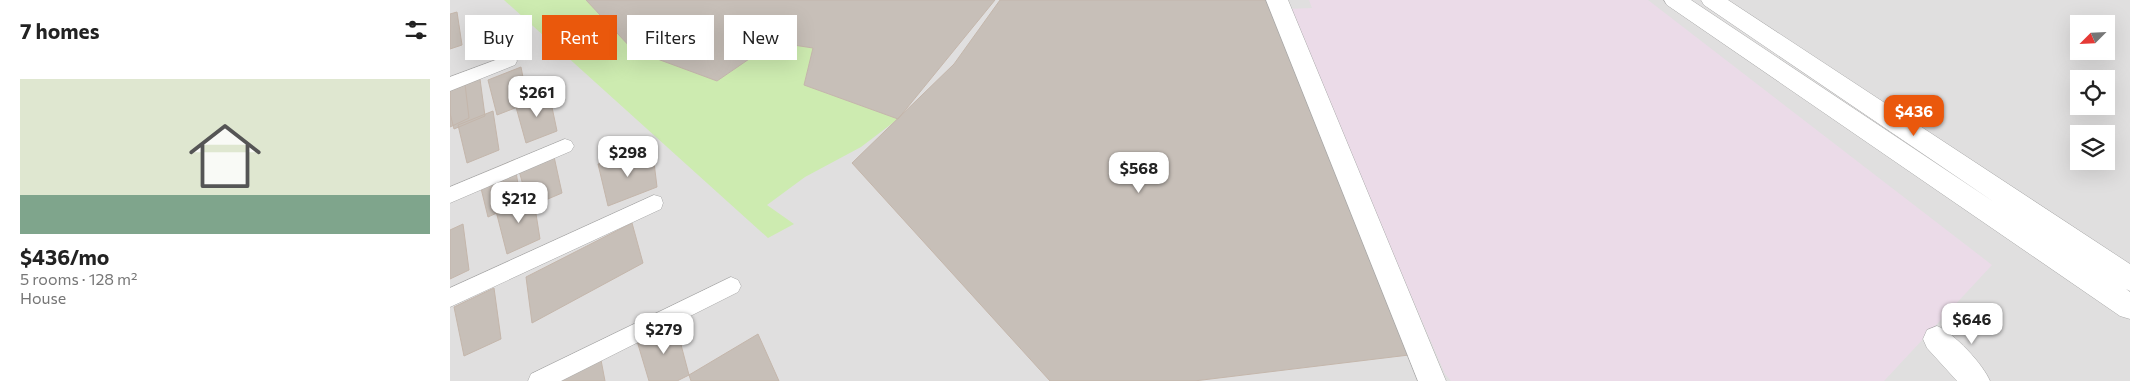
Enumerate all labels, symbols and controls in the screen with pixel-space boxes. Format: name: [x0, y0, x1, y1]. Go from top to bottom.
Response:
chip: Buy: [465, 15, 532, 60]
chip: Rent: [542, 15, 617, 60]
chip: Filters: [627, 15, 714, 60]
chip: New: [724, 15, 797, 60]
north arrow: [2070, 15, 2115, 60]
map controls: [2070, 15, 2115, 170]
icon: filters: [402, 16, 430, 44]
text: 7 homes: [20, 18, 99, 43]
button: locate: [2070, 70, 2115, 115]
pin: $261: [507, 76, 567, 118]
text: $261: [519, 82, 555, 101]
pin: $436: [1884, 94, 1944, 137]
text: $436: [1895, 101, 1933, 120]
icon: home: [180, 111, 270, 201]
button: layers: [2070, 125, 2115, 170]
pin: $298: [598, 136, 658, 178]
text: $298: [609, 142, 647, 161]
pin: $568: [1109, 152, 1169, 194]
text: $568: [1120, 158, 1158, 177]
pin: $212: [489, 182, 549, 224]
text: $212: [502, 188, 536, 207]
text: $436/mo: [20, 244, 109, 269]
text: 5 rooms · 128 m²: [20, 269, 137, 288]
text: House: [20, 288, 66, 307]
pin: $646: [1942, 302, 2002, 345]
text: $646: [1953, 309, 1991, 328]
pin: $279: [634, 312, 694, 355]
text: $279: [646, 319, 682, 338]

